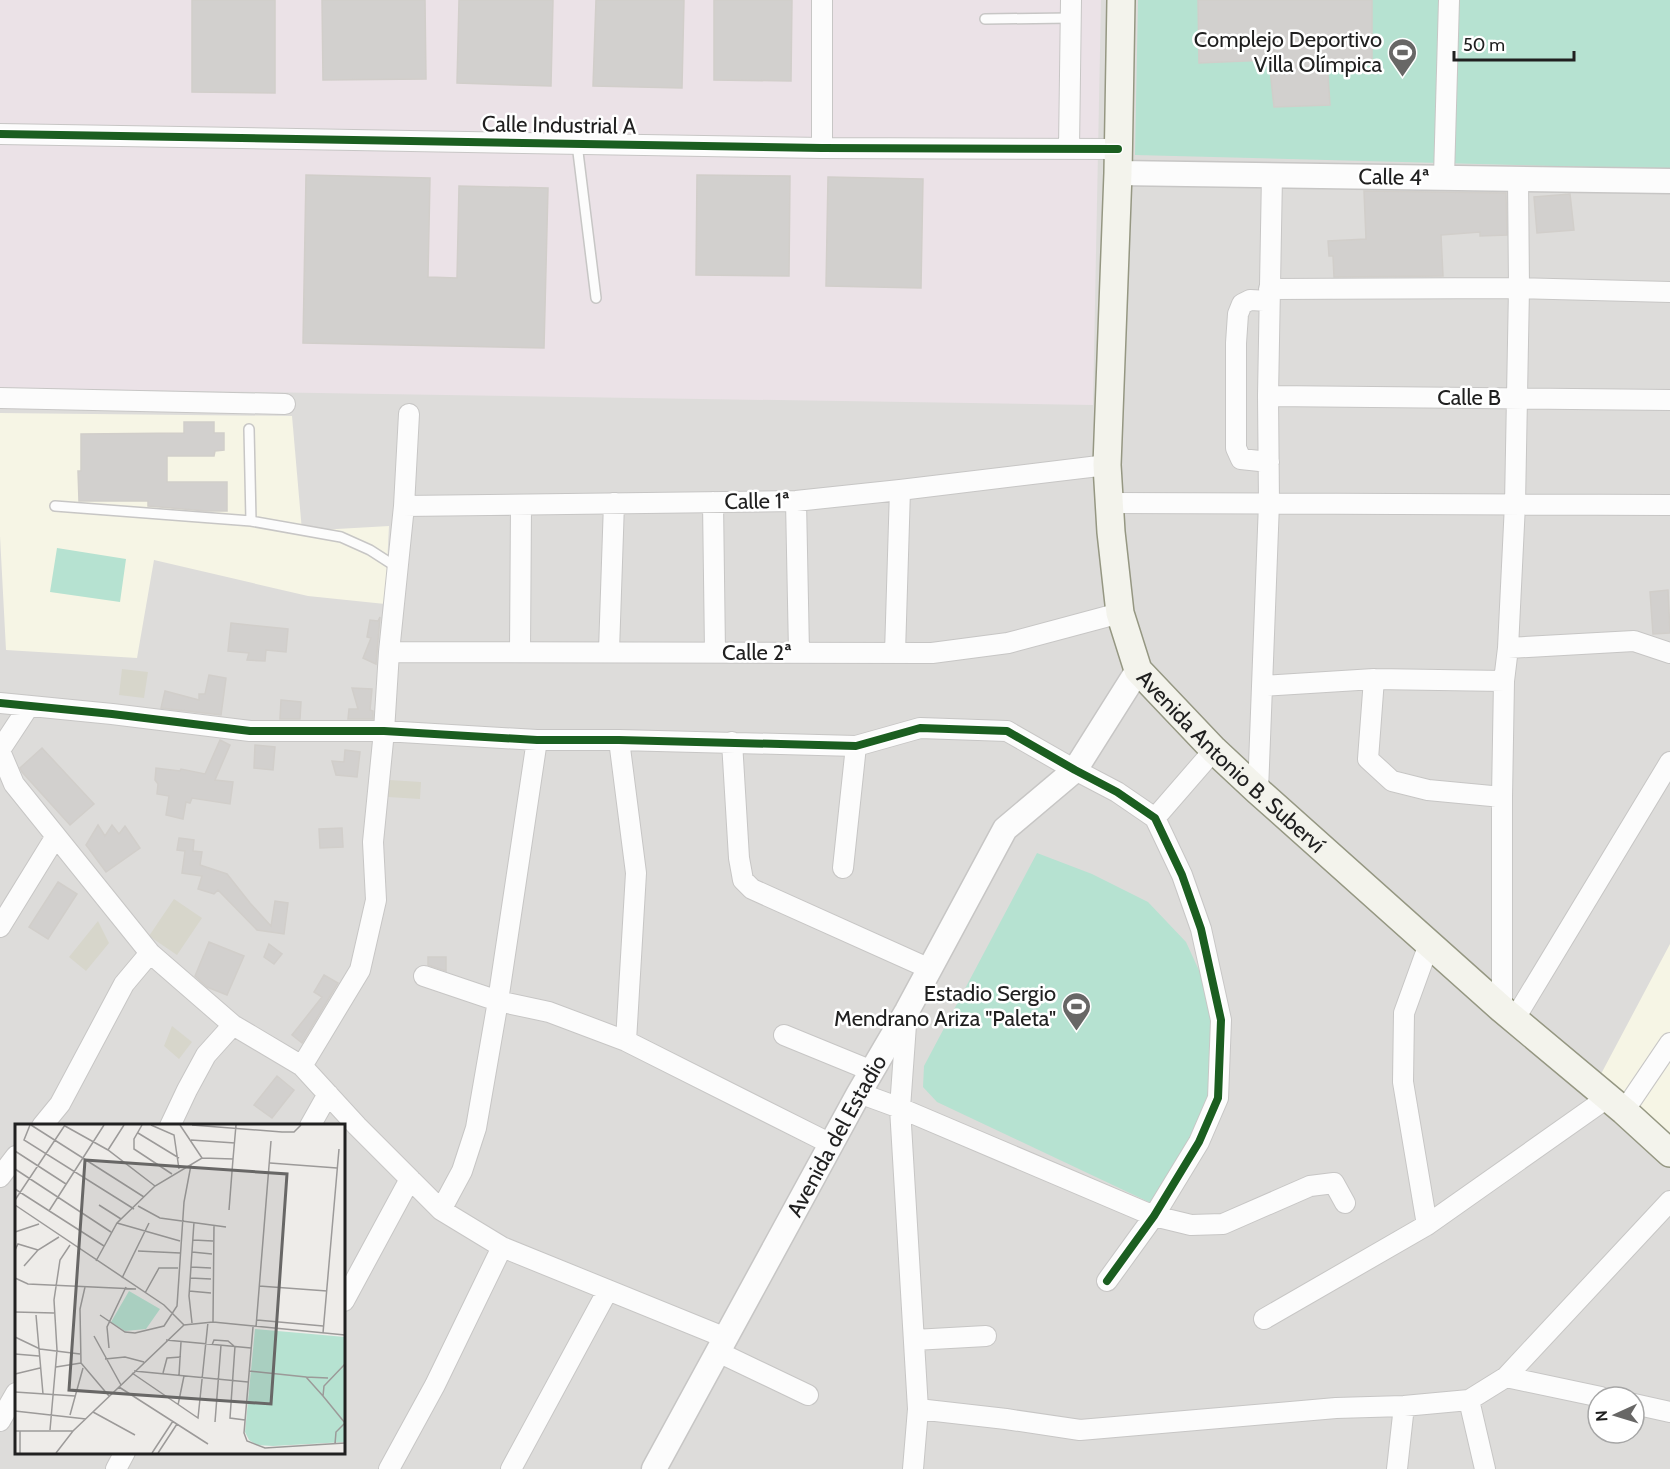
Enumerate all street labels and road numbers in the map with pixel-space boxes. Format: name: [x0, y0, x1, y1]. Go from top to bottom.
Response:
street label: Calle Industrial A: [482, 110, 637, 140]
street label: Calle 4ª: [1358, 163, 1430, 191]
street label: Calle B: [1437, 384, 1501, 411]
street label: Calle 1ª: [724, 487, 790, 515]
street label: Calle 2ª: [722, 639, 792, 666]
street label: Avenida Antonio B. Suberví: [1131, 664, 1331, 858]
street label: Avenida del Estadio: [781, 1050, 892, 1221]

